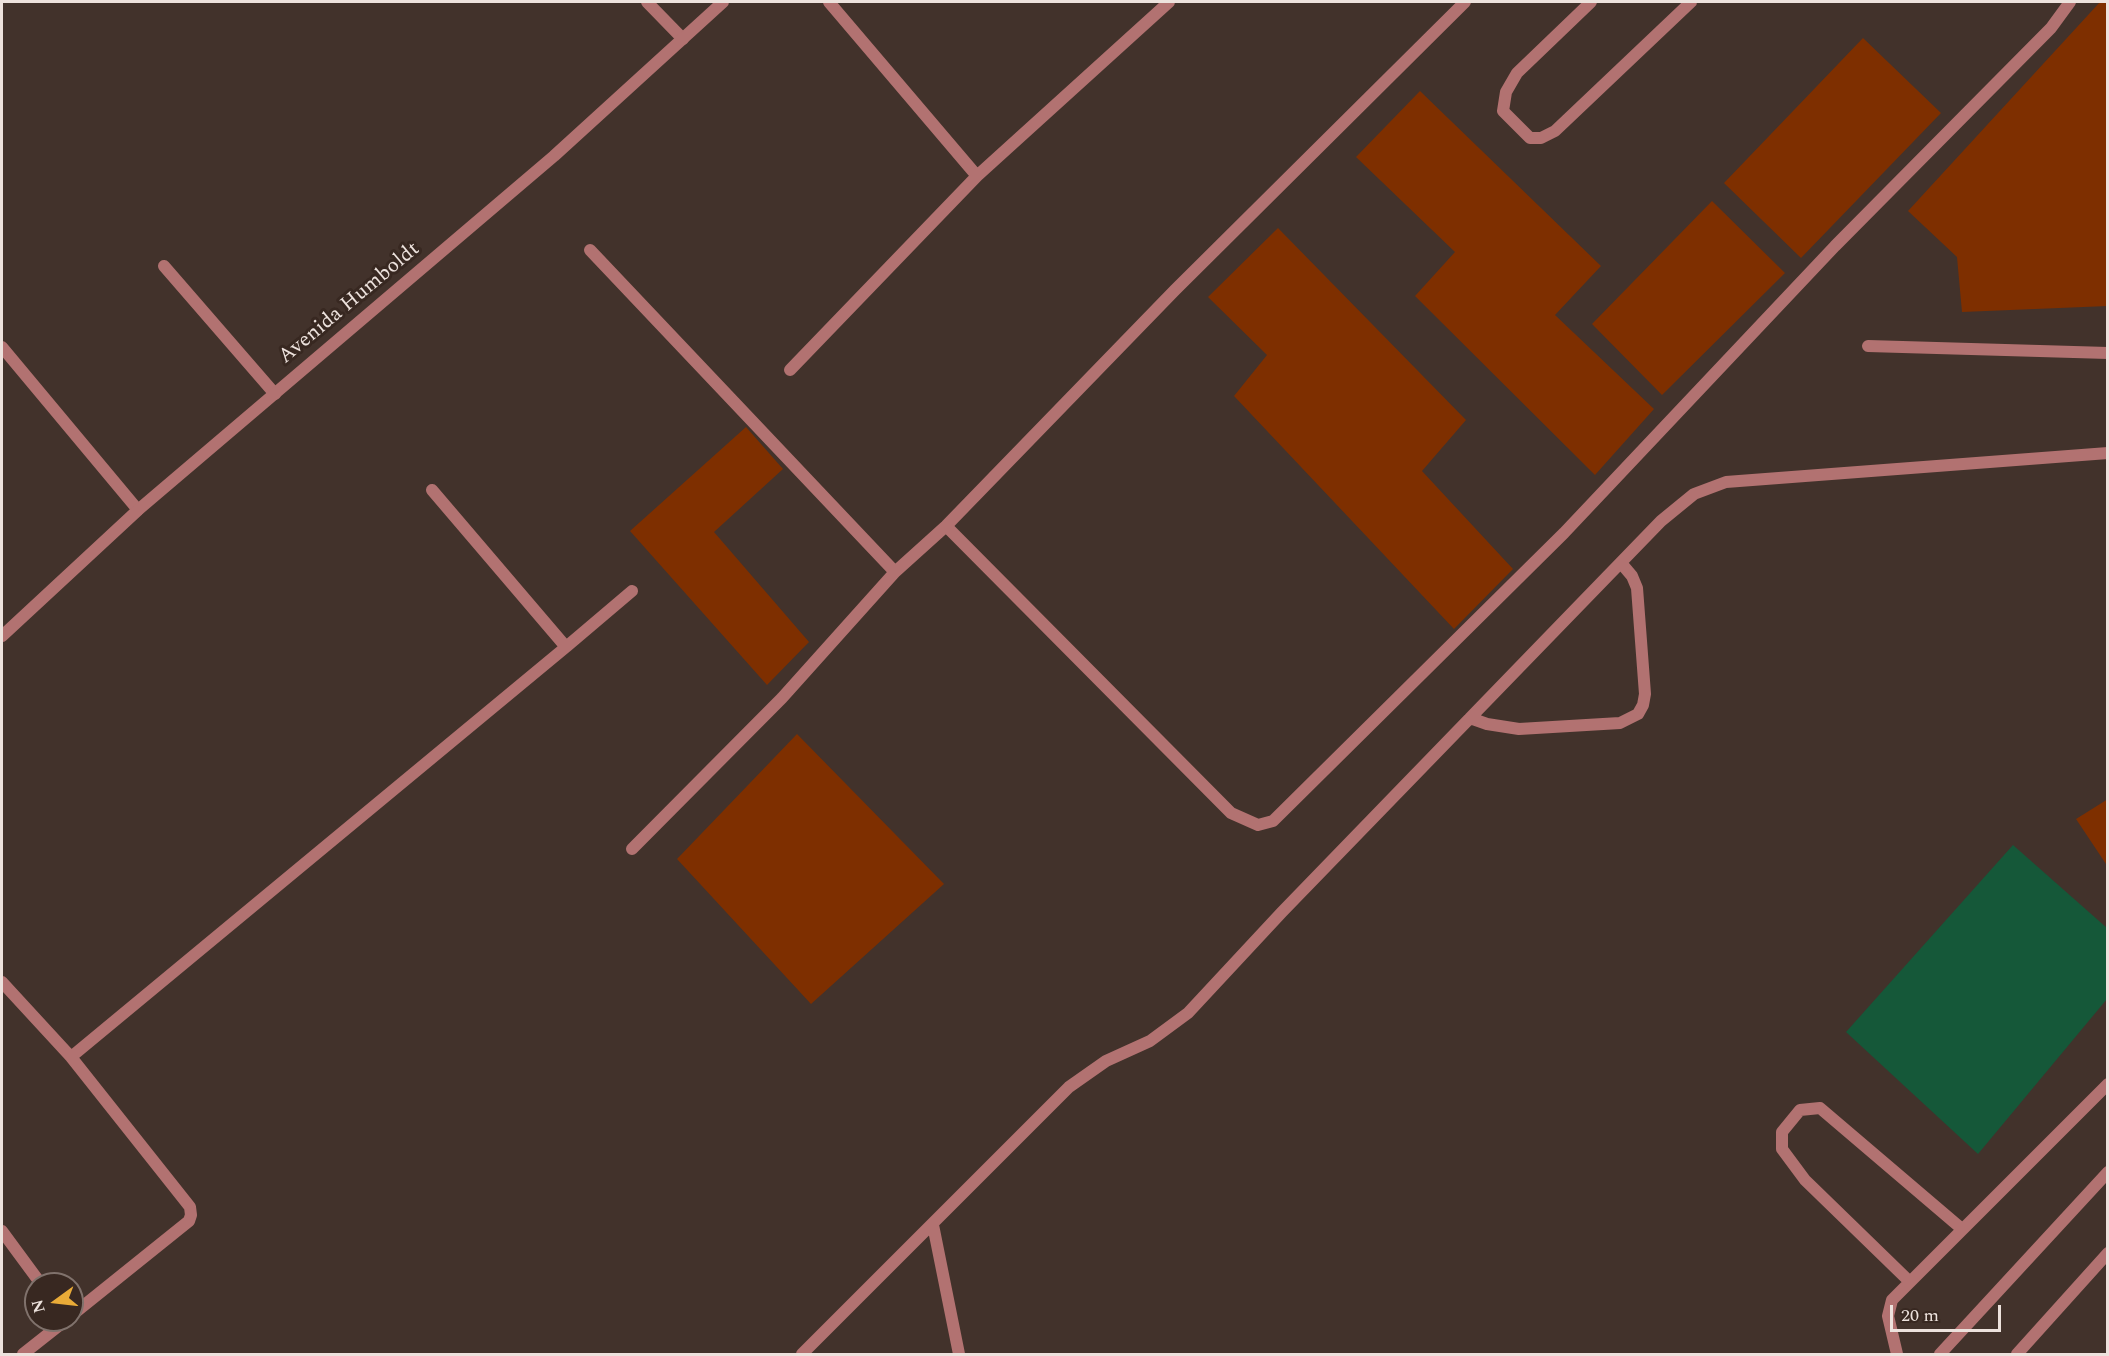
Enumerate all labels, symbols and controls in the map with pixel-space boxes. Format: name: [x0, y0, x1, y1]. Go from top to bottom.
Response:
street label: Avenida Humboldt: [274, 238, 426, 370]
north arrow: [24, 1272, 84, 1332]
scale bar: [1893, 1293, 2004, 1331]
text: N: [25, 1297, 52, 1316]
text: 20 m: [1901, 1302, 1939, 1329]

